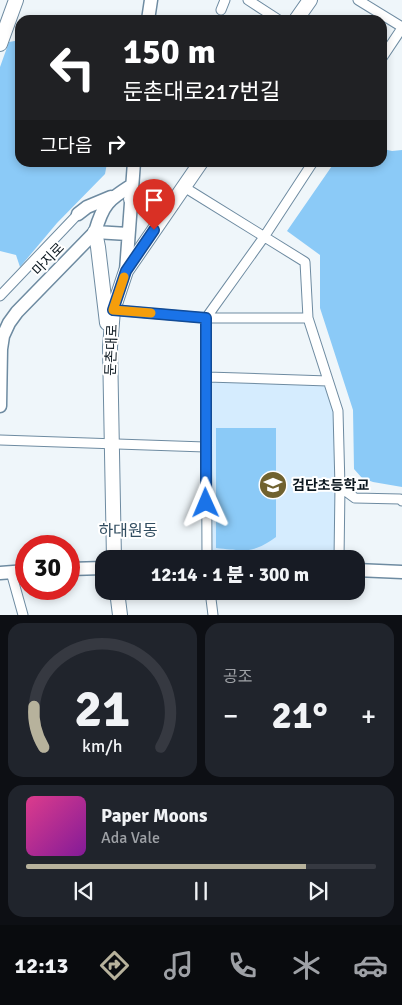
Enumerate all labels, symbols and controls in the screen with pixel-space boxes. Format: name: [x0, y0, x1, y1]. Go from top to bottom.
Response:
text: 150 m: [123, 30, 216, 73]
icon: left: [40, 35, 105, 100]
text: 둔촌대로217번길: [123, 78, 280, 105]
icon: right: [102, 130, 130, 158]
text: 그다음: [40, 134, 92, 158]
pin: [133, 179, 175, 230]
icon: arrive: [140, 186, 168, 214]
street label: 마지로: [29, 239, 68, 279]
street label: 둔촌대로: [102, 324, 121, 376]
school or university icon: 검단초등학교: [258, 470, 288, 500]
position arrow: [179, 476, 231, 528]
place label: 검단초등학교: [292, 477, 369, 494]
district label: 하대원동: [99, 521, 158, 541]
speed limit sign: 30: [15, 535, 80, 600]
text: 12:14 · 1 분 · 300 m: [151, 563, 309, 587]
text: 공조: [223, 667, 252, 687]
text: 21: [74, 677, 131, 741]
text: 21°: [271, 692, 328, 739]
text: −: [223, 699, 238, 733]
text: +: [361, 699, 376, 733]
text: km/h: [82, 735, 123, 757]
text: Paper Moons: [101, 804, 207, 828]
text: Ada Vale: [101, 828, 160, 848]
icon: previous: [70, 877, 98, 905]
icon: pause: [187, 877, 215, 905]
icon: next: [304, 877, 332, 905]
icon: directions: [97, 948, 132, 983]
icon: music: [161, 948, 196, 983]
icon: phone: [225, 948, 260, 983]
icon: climate: [289, 948, 324, 983]
icon: car: [353, 948, 388, 983]
text: 12:13: [14, 952, 68, 979]

